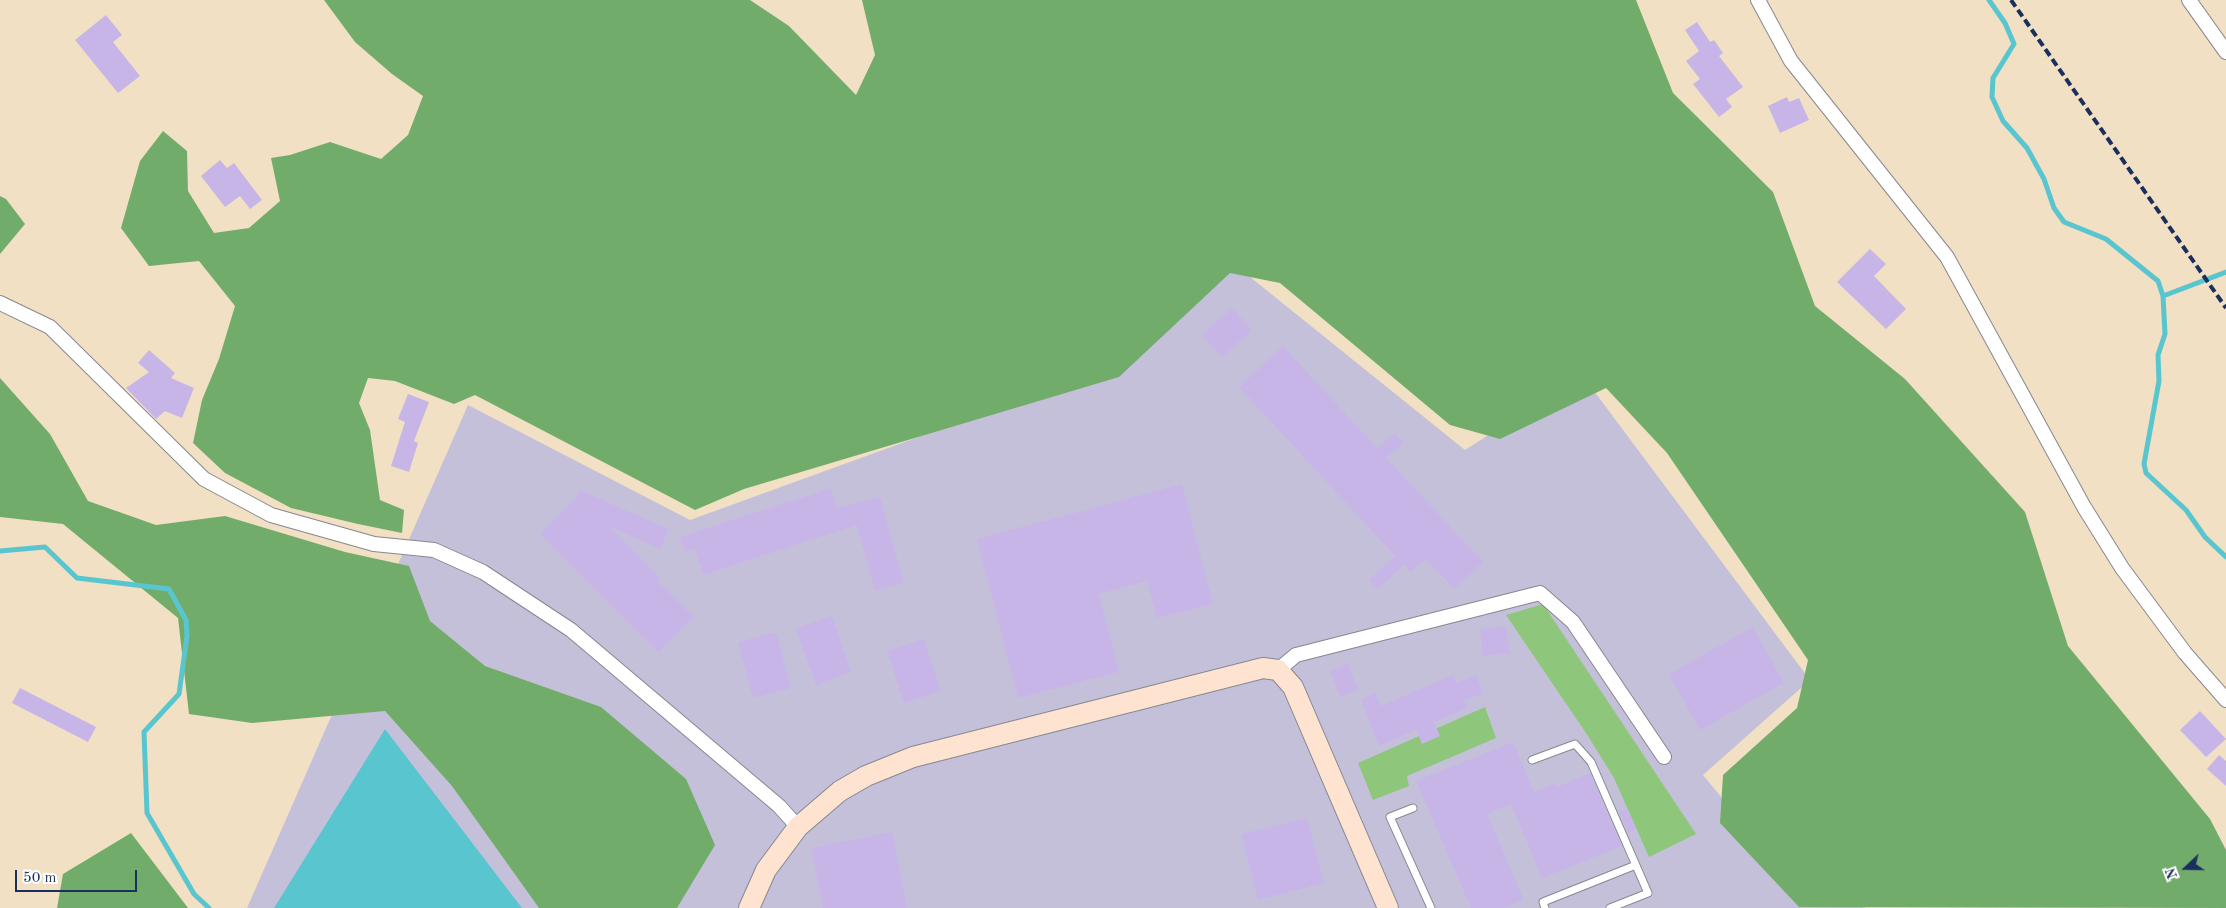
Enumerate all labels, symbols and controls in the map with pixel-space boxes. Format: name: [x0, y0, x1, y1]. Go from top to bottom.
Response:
north arrow: [2161, 843, 2211, 893]
scale bar: [18, 860, 140, 892]
text: N: [2164, 866, 2180, 881]
text: 50 m: [23, 871, 57, 886]

